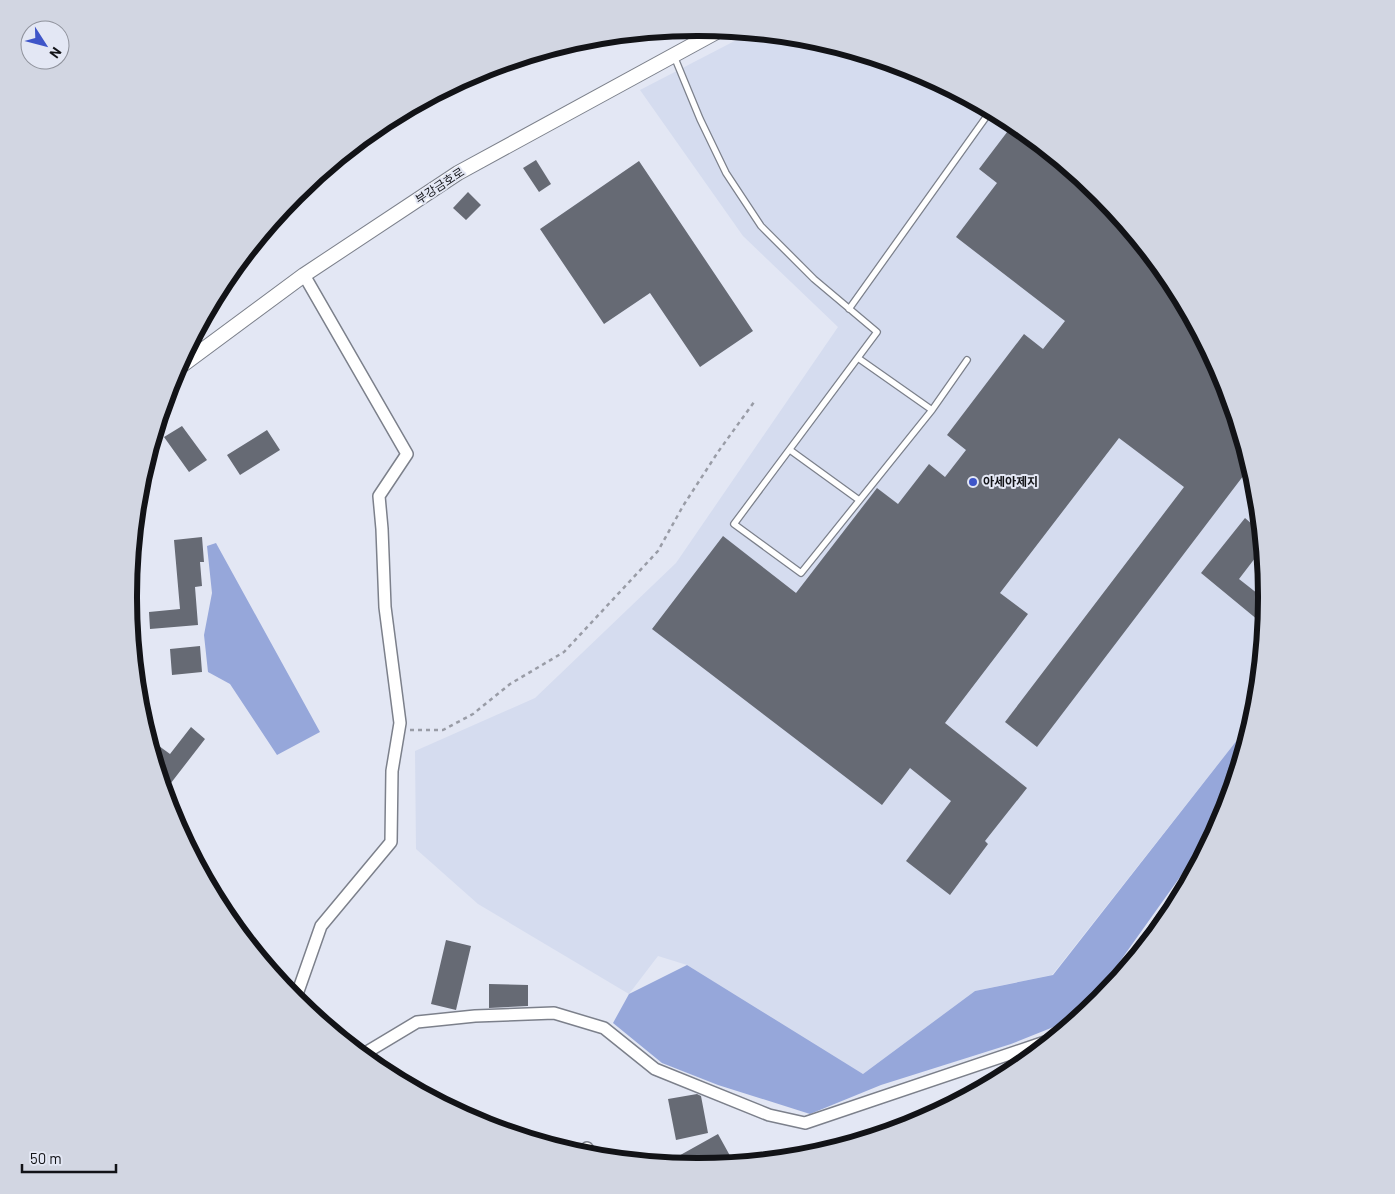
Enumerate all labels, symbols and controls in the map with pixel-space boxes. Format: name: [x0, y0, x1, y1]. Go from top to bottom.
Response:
north arrow: [20, 20, 70, 70]
text: N: [46, 44, 66, 62]
street label: 부강금호로: [412, 164, 466, 206]
place label: 아세아제지: [983, 474, 1038, 488]
marker: 아세아제지: [967, 476, 979, 488]
scale bar: [22, 1142, 116, 1174]
text: 50 m: [30, 1149, 62, 1167]

